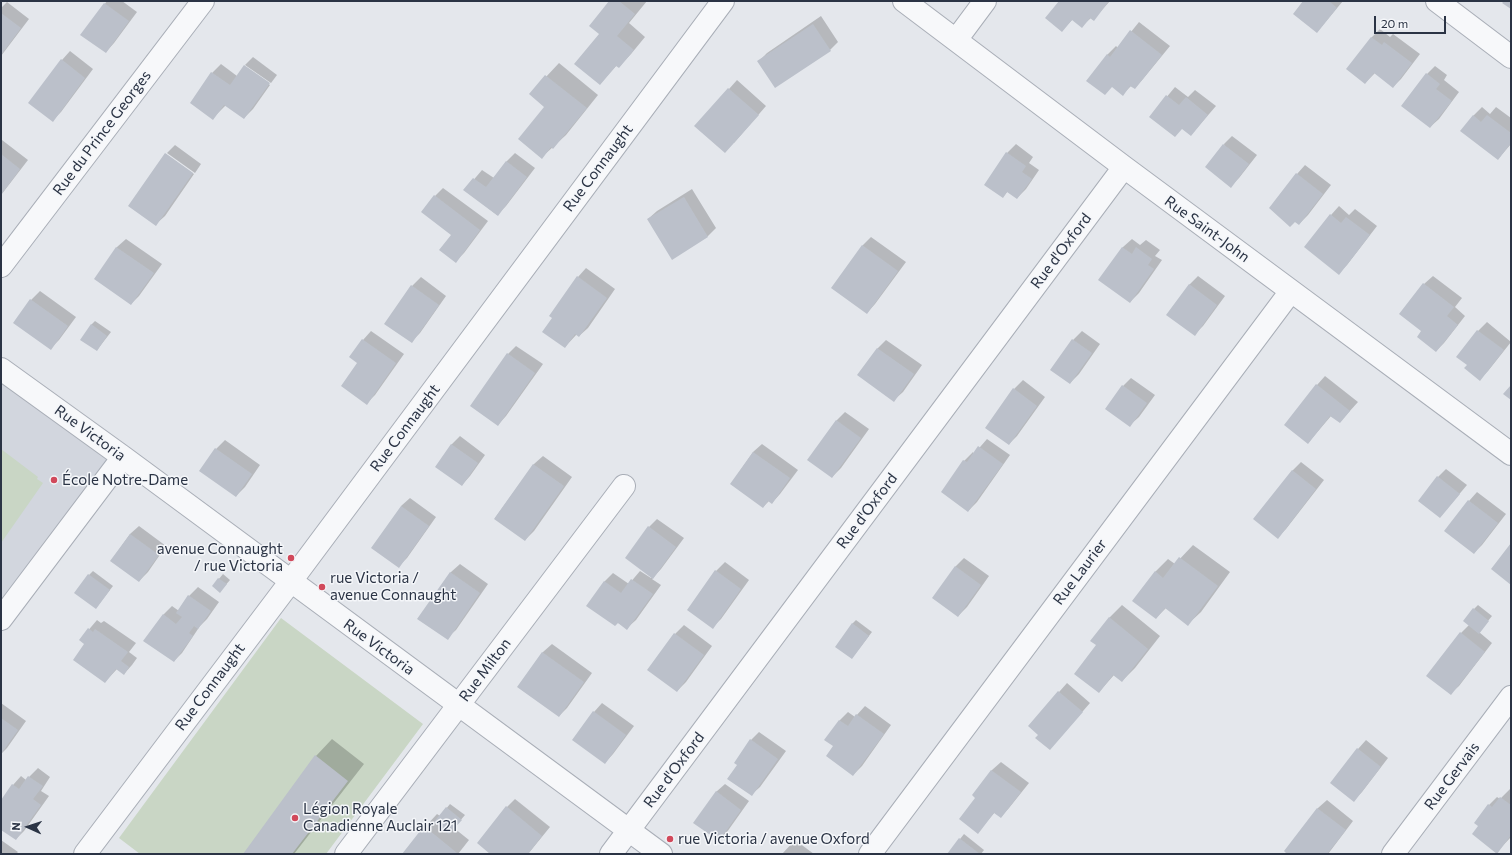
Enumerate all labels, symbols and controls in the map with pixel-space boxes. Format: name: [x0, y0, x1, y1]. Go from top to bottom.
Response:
scale bar: [1376, 8, 1448, 34]
text: 20 m: [1381, 16, 1408, 30]
street label: Rue du Prince Georges: [49, 67, 155, 199]
street label: Rue Connaught: [559, 121, 637, 215]
street label: Rue Saint-John: [1161, 192, 1253, 266]
street label: Rue d'Oxford: [1027, 210, 1095, 292]
street label: Rue Connaught: [366, 381, 444, 475]
street label: Rue Victoria: [51, 401, 129, 465]
street label: Rue d'Oxford: [833, 470, 901, 552]
place label: École Notre-Dame: [62, 471, 188, 489]
marker: École Notre-Dame: [49, 475, 59, 485]
street label: Rue Laurier: [1049, 536, 1111, 608]
place label: avenue Connaught / rue Victoria: [157, 540, 283, 575]
marker: avenue Connaught / rue Victoria: [286, 553, 296, 563]
place label: rue Victoria / avenue Connaught: [330, 569, 456, 604]
marker: rue Victoria / avenue Connaught: [317, 582, 327, 592]
street label: Rue Victoria: [340, 615, 418, 679]
street label: Rue Milton: [455, 635, 515, 705]
street label: Rue Connaught: [171, 640, 249, 734]
street label: Rue d'Oxford: [640, 729, 708, 811]
street label: Rue Gervais: [1421, 739, 1483, 813]
place label: Légion Royale Canadienne Auclair 121: [303, 800, 457, 835]
north arrow: [8, 807, 48, 847]
marker: Légion Royale Canadienne Auclair 121: [290, 813, 300, 823]
text: N: [9, 822, 22, 831]
place label: rue Victoria / avenue Oxford: [678, 830, 870, 848]
marker: rue Victoria / avenue Oxford: [665, 834, 675, 844]

